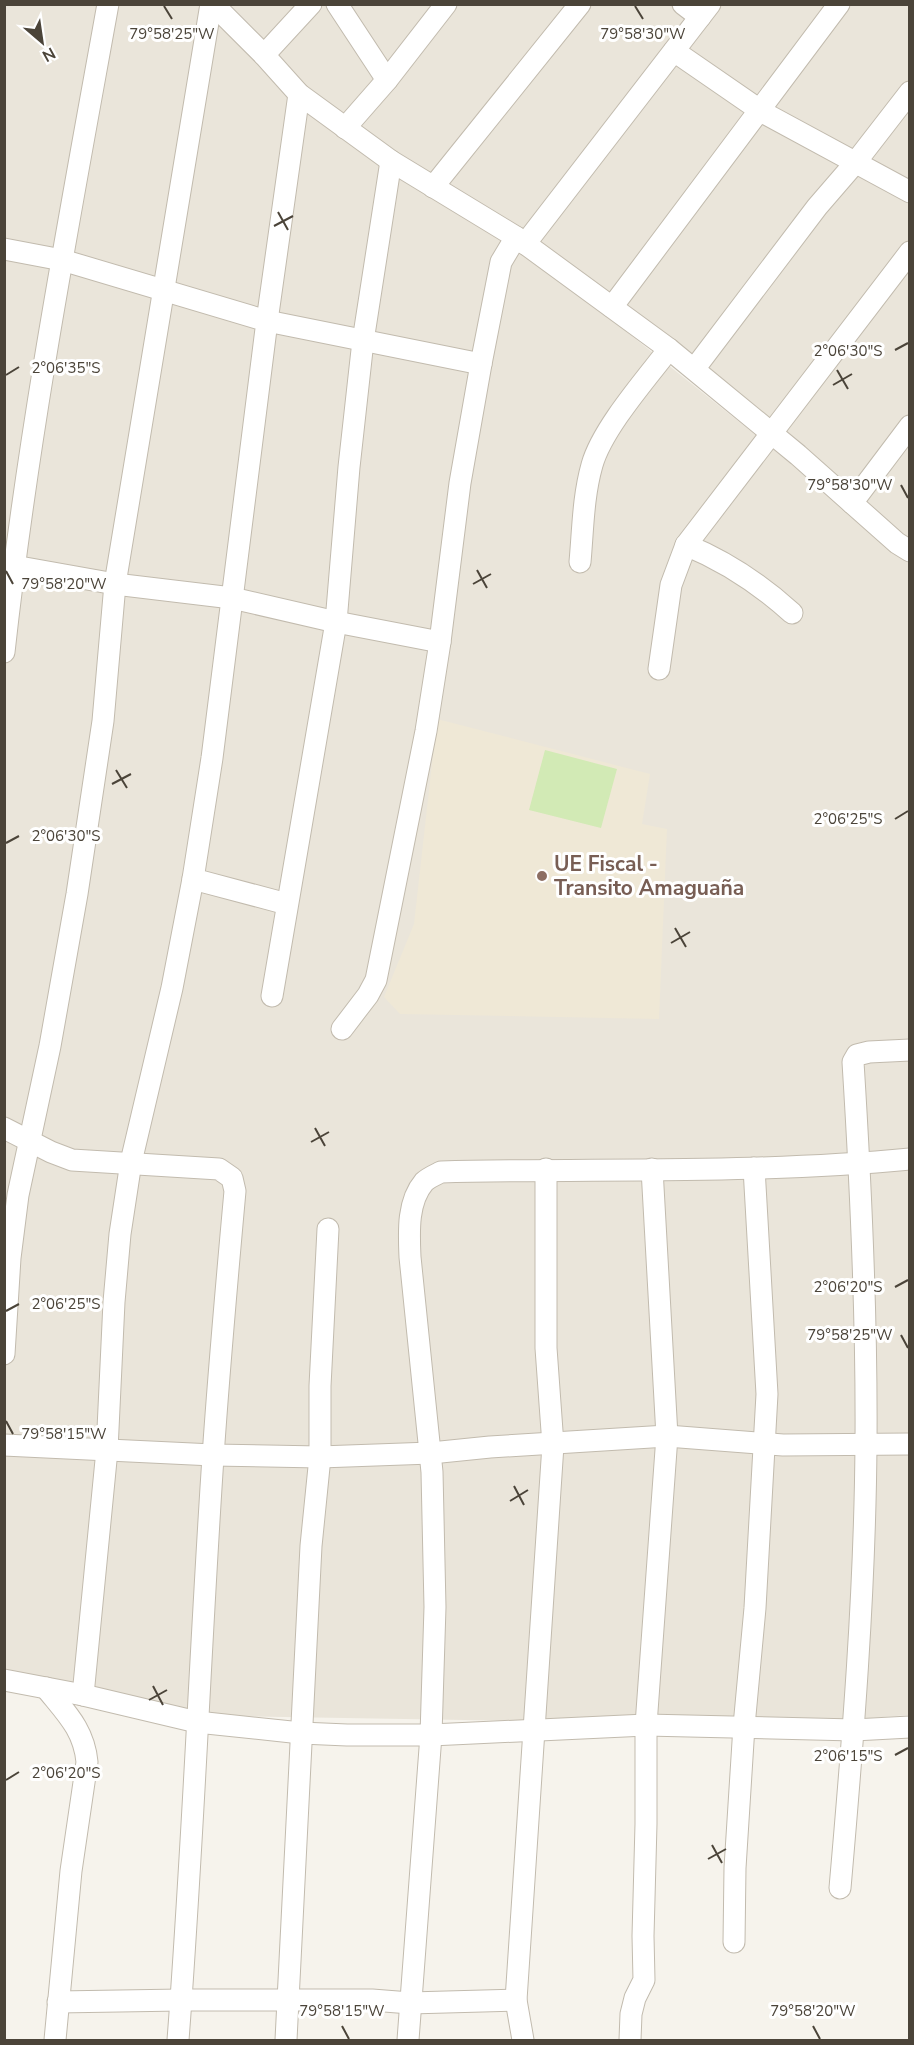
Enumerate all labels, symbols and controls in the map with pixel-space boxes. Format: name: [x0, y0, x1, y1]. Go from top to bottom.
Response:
north arrow: [12, 12, 72, 72]
text: 79°58'25"W: [129, 24, 215, 44]
text: 79°58'30"W: [600, 24, 686, 44]
text: N: [38, 42, 59, 67]
text: 2°06'30"S: [814, 341, 882, 361]
text: 2°06'35"S: [32, 358, 100, 378]
text: 79°58'30"W: [807, 475, 893, 495]
text: 79°58'20"W: [21, 574, 107, 594]
text: 2°06'25"S: [814, 809, 882, 829]
text: 2°06'30"S: [32, 826, 100, 846]
place label: UE Fiscal - Transito Amaguaña: [554, 850, 744, 902]
marker: UE Fiscal - Transito Amaguaña: [535, 869, 549, 883]
text: 2°06'20"S: [814, 1277, 882, 1297]
text: 2°06'25"S: [32, 1294, 100, 1314]
text: 79°58'25"W: [807, 1325, 893, 1345]
text: 79°58'15"W: [21, 1424, 107, 1444]
text: 2°06'15"S: [814, 1746, 882, 1766]
text: 2°06'20"S: [32, 1763, 100, 1783]
text: 79°58'15"W: [299, 2001, 385, 2021]
text: 79°58'20"W: [770, 2001, 856, 2021]

